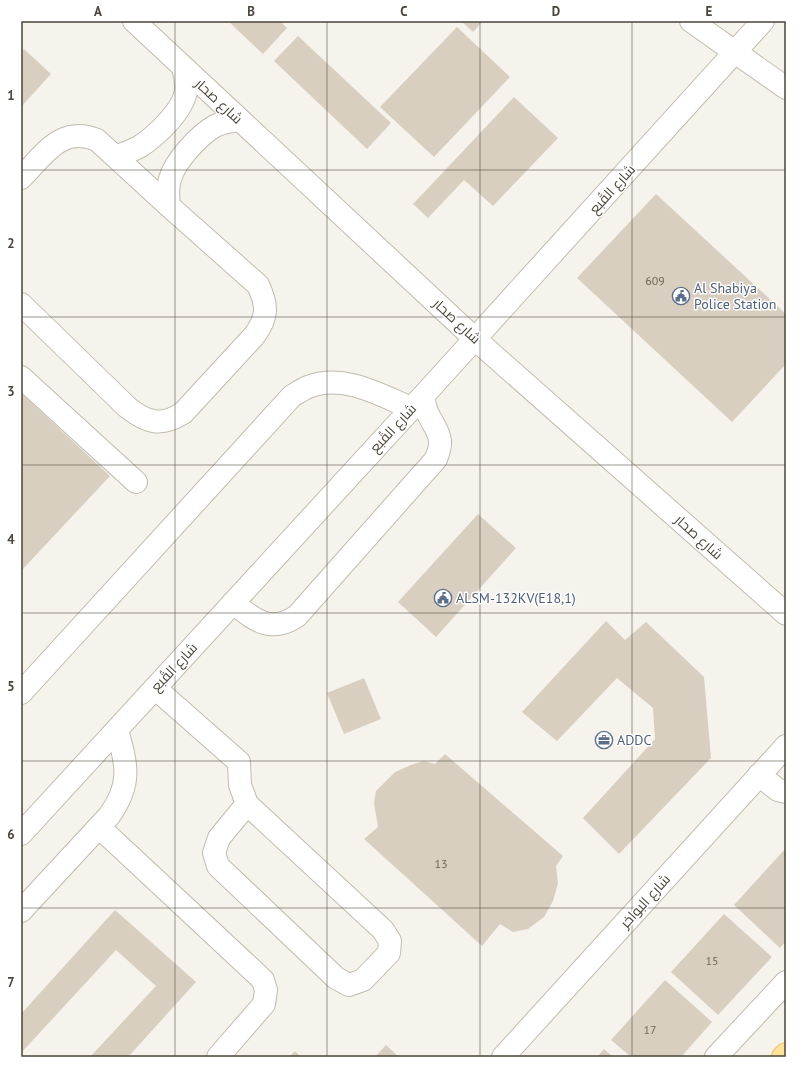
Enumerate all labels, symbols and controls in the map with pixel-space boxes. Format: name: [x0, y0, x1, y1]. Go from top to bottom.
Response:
text: A: [94, 3, 102, 20]
text: B: [247, 3, 255, 20]
text: C: [400, 3, 408, 20]
text: D: [552, 3, 560, 20]
text: E: [706, 3, 713, 20]
street label: شارع صحار: [191, 74, 247, 128]
text: 1: [7, 87, 15, 104]
street label: شارع القُبع: [585, 161, 639, 217]
text: 2: [7, 235, 15, 252]
house number: 609: [645, 273, 665, 288]
place label: Al Shabiya Police Station: [694, 279, 776, 313]
public building icon: Al Shabiya Police Station: [671, 286, 691, 306]
street label: شارع صحار: [429, 294, 485, 348]
text: 3: [7, 383, 15, 400]
street label: شارع القُبع: [366, 400, 420, 456]
street label: شارع صحار: [670, 510, 727, 563]
text: 4: [7, 531, 15, 548]
public building icon: ALSM-132KV(E18,1): [433, 588, 453, 608]
place label: ALSM-132KV(E18,1): [456, 589, 576, 607]
street label: شارع القُبع: [147, 639, 201, 695]
text: 5: [7, 678, 15, 695]
office icon: ADDC: [594, 730, 614, 750]
place label: ADDC: [617, 731, 652, 749]
text: 6: [7, 826, 15, 843]
house number: 13: [434, 856, 448, 871]
street label: شارع البواخر: [615, 870, 674, 932]
house number: 15: [705, 953, 719, 968]
text: 7: [7, 974, 15, 991]
house number: 17: [643, 1022, 657, 1037]

